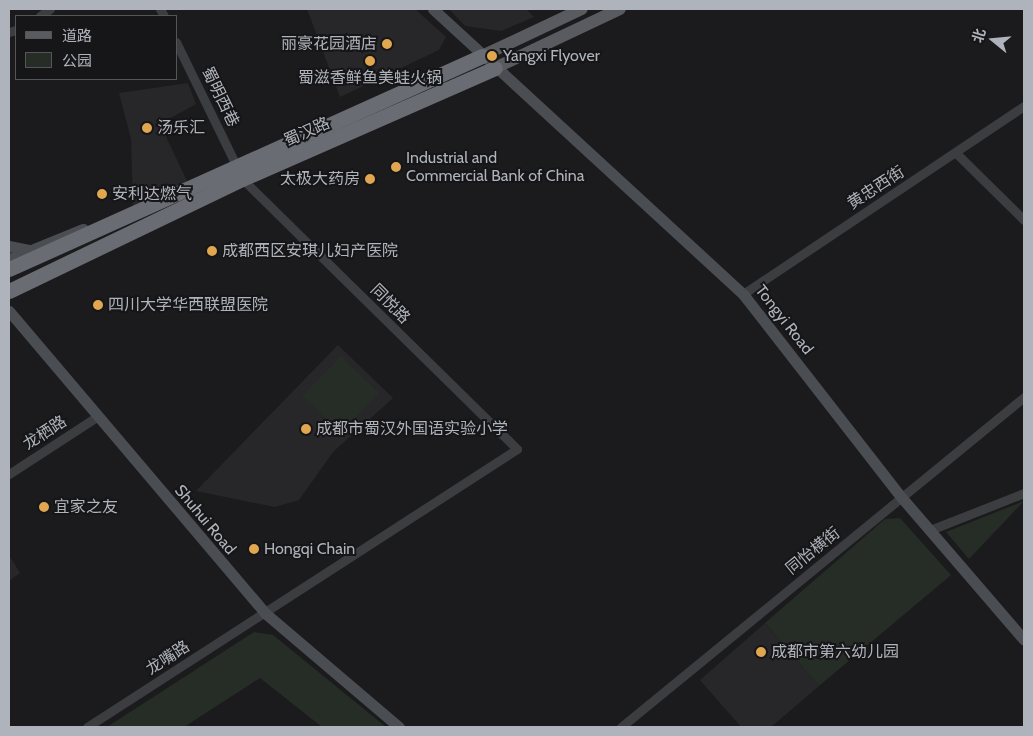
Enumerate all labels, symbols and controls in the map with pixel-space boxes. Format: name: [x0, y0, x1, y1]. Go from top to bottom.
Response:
legend: [15, 15, 178, 80]
north arrow: [968, 15, 1018, 65]
text: 北: [968, 26, 989, 45]
text: 道路: [62, 27, 92, 45]
place label: 丽豪花园酒店: [281, 34, 377, 54]
marker: 丽豪花园酒店: [381, 38, 393, 50]
place label: Yangxi Flyover: [503, 46, 600, 66]
marker: Yangxi Flyover: [485, 49, 499, 63]
text: 公园: [62, 52, 92, 70]
marker: 蜀滋香鲜鱼美蛙火锅: [364, 55, 376, 67]
street label: 蜀明西巷: [197, 64, 243, 130]
place label: 蜀滋香鲜鱼美蛙火锅: [298, 68, 442, 88]
street label: 蜀汉路: [281, 113, 333, 151]
place label: 汤乐汇: [157, 118, 205, 138]
marker: 汤乐汇: [141, 122, 153, 134]
place label: Industrial and Commercial Bank of China: [406, 148, 584, 186]
marker: Industrial and Commercial Bank of China: [390, 161, 402, 173]
street label: 黄忠西街: [844, 163, 908, 213]
place label: 太极大药房: [280, 169, 360, 189]
marker: 太极大药房: [364, 173, 376, 185]
place label: 安利达燃气: [112, 184, 192, 204]
marker: 安利达燃气: [96, 188, 108, 200]
place label: 成都西区安琪儿妇产医院: [222, 241, 398, 261]
marker: 成都西区安琪儿妇产医院: [206, 245, 218, 257]
street label: 同悦路: [366, 280, 414, 328]
street label: Tongyi Road: [751, 281, 817, 359]
place label: 四川大学华西联盟医院: [108, 295, 268, 315]
marker: 四川大学华西联盟医院: [92, 299, 104, 311]
street label: 龙栖路: [20, 412, 70, 454]
place label: 成都市蜀汉外国语实验小学: [316, 419, 508, 439]
marker: 成都市蜀汉外国语实验小学: [300, 423, 312, 435]
street label: Shuhui Road: [170, 481, 240, 559]
place label: 宜家之友: [54, 497, 118, 517]
marker: 宜家之友: [38, 501, 50, 513]
street label: 同怡横街: [782, 523, 844, 579]
place label: Hongqi Chain: [264, 539, 355, 559]
marker: Hongqi Chain: [248, 543, 260, 555]
street label: 龙嘴路: [143, 637, 193, 679]
place label: 成都市第六幼儿园: [771, 642, 899, 662]
marker: 成都市第六幼儿园: [755, 646, 767, 658]

